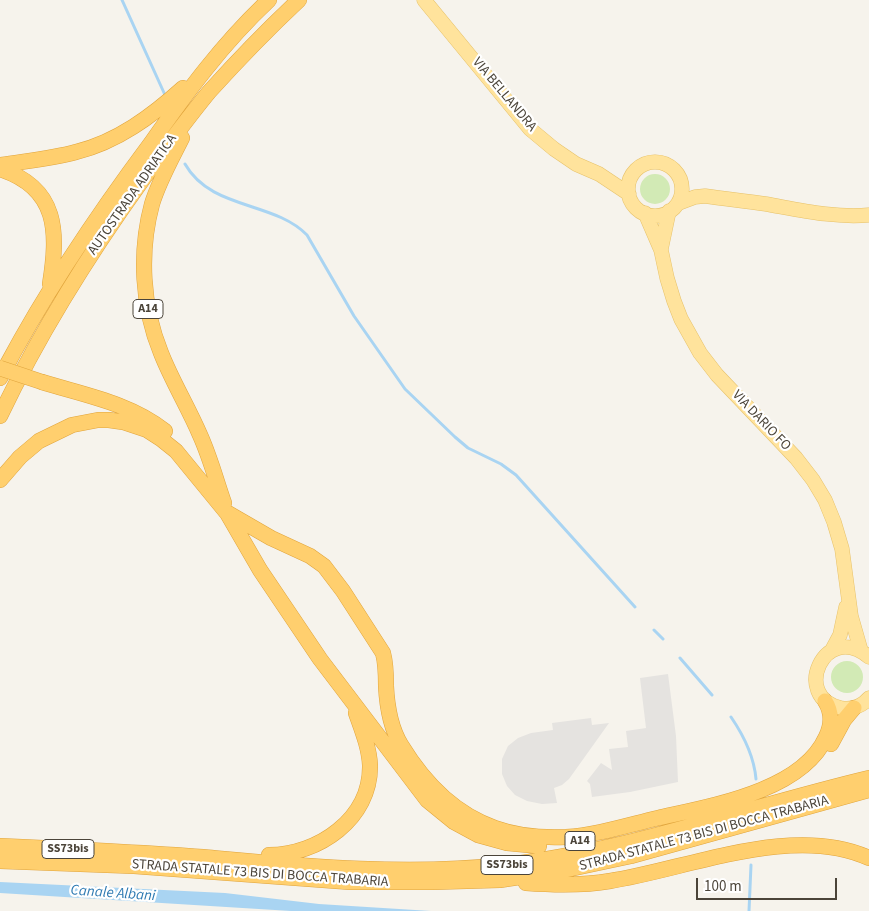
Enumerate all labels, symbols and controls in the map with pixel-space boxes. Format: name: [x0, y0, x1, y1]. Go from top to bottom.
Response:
street label: VIA BELLANDRA: [468, 55, 540, 135]
street label: AUTOSTRADA ADRIATICA: [85, 131, 181, 259]
road number: A14: [133, 300, 163, 318]
street label: VIA DARIO FO: [728, 387, 794, 455]
street label: STRADA STATALE 73 BIS DI BOCCA TRABARIA: [578, 793, 830, 875]
road number: A14: [565, 831, 595, 850]
road number: SS73bis: [42, 840, 94, 859]
road number: SS73bis: [481, 856, 533, 874]
street label: STRADA STATALE 73 BIS DI BOCCA TRABARIA: [131, 857, 389, 891]
scale bar: [699, 868, 840, 900]
text: 100 m: [704, 876, 742, 897]
water label: Canale Albani: [70, 882, 156, 906]

